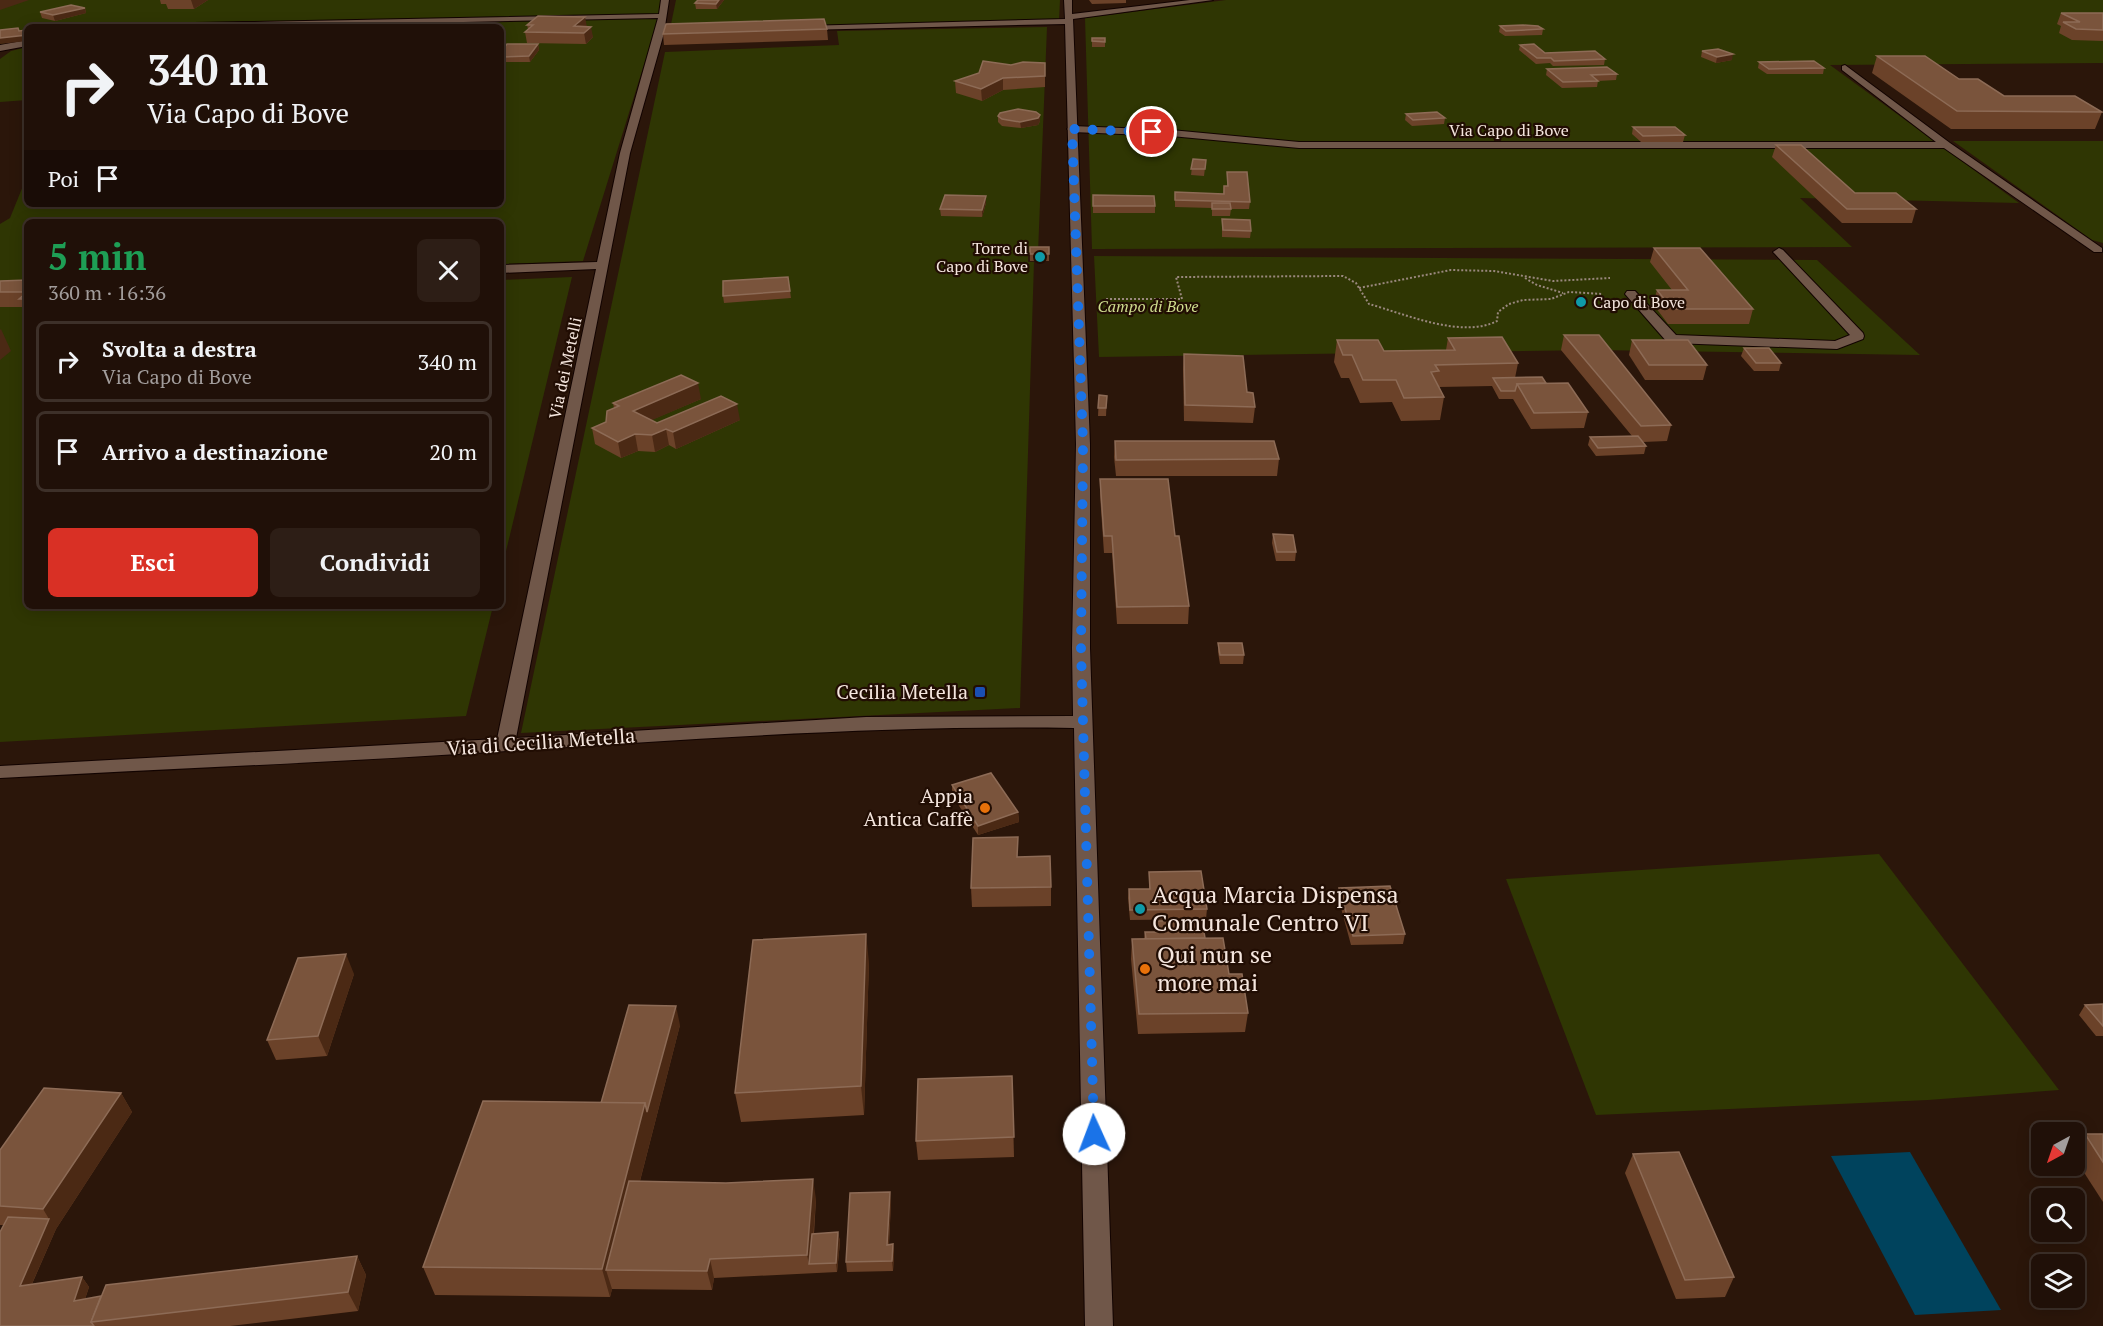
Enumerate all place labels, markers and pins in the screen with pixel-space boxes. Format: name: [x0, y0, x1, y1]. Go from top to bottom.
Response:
pin: [1126, 106, 1177, 157]
place label: Torre di Capo di Bove: [936, 237, 1028, 277]
marker: Torre di Capo di Bove: [1033, 250, 1047, 264]
place label: Capo di Bove: [1593, 291, 1685, 313]
marker: Capo di Bove: [1574, 295, 1588, 309]
place label: Cecilia Metella: [836, 678, 968, 705]
marker: Cecilia Metella: [973, 685, 987, 699]
place label: Appia Antica Caffè: [863, 782, 973, 832]
marker: Appia Antica Caffè: [978, 801, 992, 815]
place label: Acqua Marcia Dispensa Comunale Centro VI: [1152, 878, 1399, 938]
marker: Acqua Marcia Dispensa Comunale Centro VI: [1133, 902, 1147, 916]
place label: Qui nun se more mai: [1157, 938, 1272, 998]
marker: Qui nun se more mai: [1138, 962, 1152, 976]

